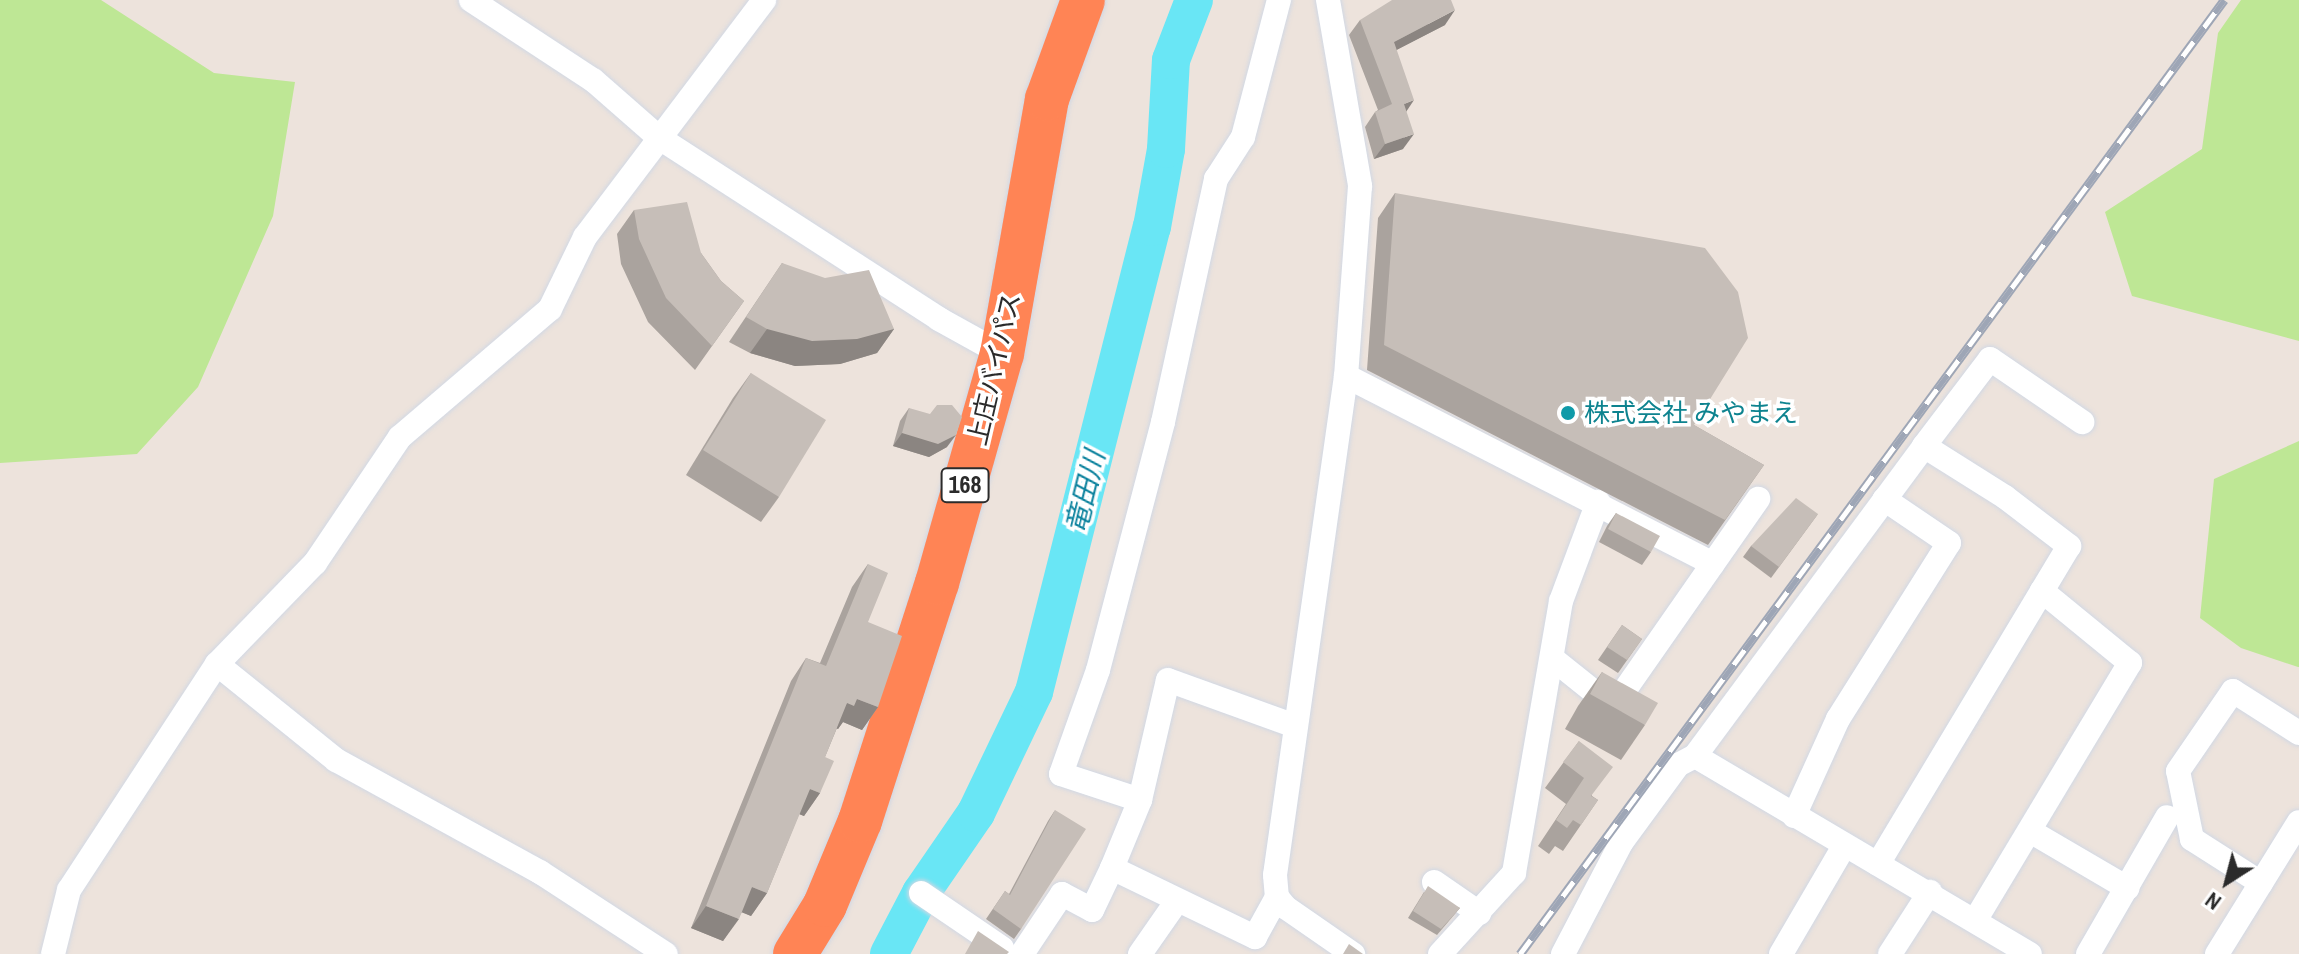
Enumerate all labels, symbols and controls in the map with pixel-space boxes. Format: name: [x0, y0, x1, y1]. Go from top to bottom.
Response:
street label: 上庄バイパス: [961, 289, 1027, 449]
place label: 株式会社 みやまえ: [1584, 397, 1798, 429]
marker: 株式会社 みやまえ: [1559, 404, 1577, 422]
water label: 竜田川: [1059, 447, 1111, 537]
road number: 168: [939, 465, 991, 505]
north arrow: [2187, 842, 2267, 922]
text: N: [2199, 885, 2227, 917]

